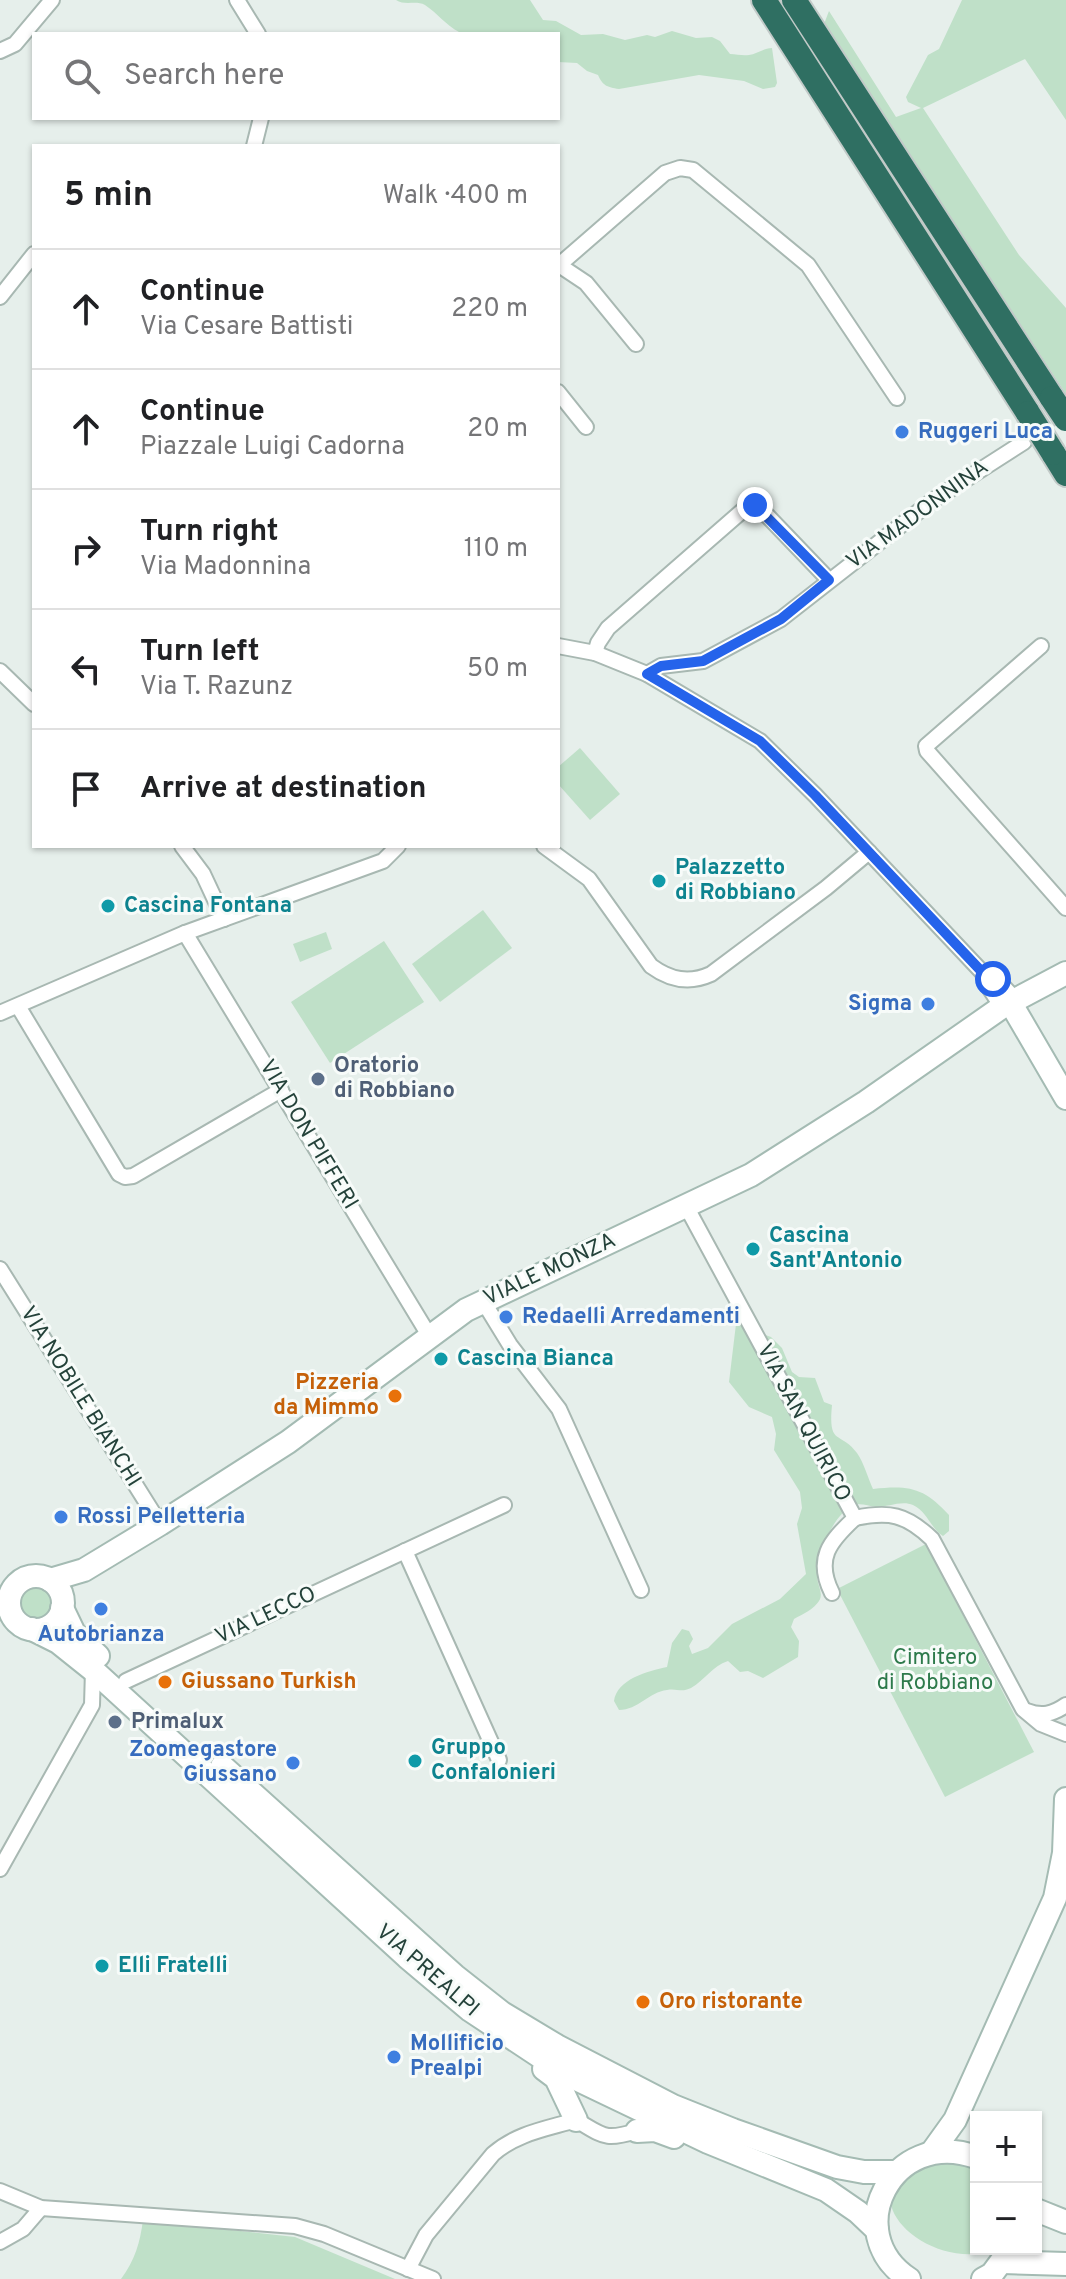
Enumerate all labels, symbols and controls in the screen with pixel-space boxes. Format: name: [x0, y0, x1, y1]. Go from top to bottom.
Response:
search box: [32, 32, 560, 120]
icon: search: [60, 54, 104, 98]
text: Search here: [124, 58, 284, 95]
text: 5 min: [64, 175, 153, 218]
text: Walk · 400 m: [383, 180, 528, 213]
text: Continue: [140, 274, 265, 311]
icon: ahead: [64, 287, 108, 331]
text: 220 m: [451, 293, 528, 326]
text: Via Cesare Battisti: [140, 311, 353, 344]
text: Continue: [140, 394, 265, 431]
icon: ahead: [64, 407, 108, 451]
text: 20 m: [467, 413, 528, 446]
place label: Ruggeri Luca: [918, 419, 1053, 446]
marker: Ruggeri Luca: [893, 423, 911, 441]
text: Piazzale Luigi Cadorna: [140, 431, 405, 464]
street label: VIA MADONNINA: [842, 454, 994, 576]
route end: [737, 487, 773, 523]
text: Turn right: [140, 514, 278, 551]
icon: right: [64, 527, 108, 571]
text: 110 m: [464, 533, 528, 566]
text: Via Madonnina: [140, 551, 311, 584]
text: Turn left: [140, 634, 260, 671]
icon: left: [64, 647, 108, 691]
text: 50 m: [467, 653, 528, 686]
text: Via T. Razunz: [140, 671, 293, 704]
icon: arrive: [64, 767, 108, 811]
text: Arrive at destination: [140, 771, 426, 808]
place label: Palazzetto di Robbiano: [675, 855, 796, 907]
marker: Palazzetto di Robbiano: [650, 872, 668, 890]
place label: Cascina Fontana: [124, 893, 292, 920]
marker: Cascina Fontana: [99, 897, 117, 915]
route start: [975, 961, 1011, 997]
place label: Sigma: [848, 991, 912, 1018]
marker: Sigma: [919, 995, 937, 1013]
place label: Oratorio di Robbiano: [334, 1053, 455, 1105]
street label: VIA DON PIFFERI: [253, 1055, 363, 1215]
marker: Oratorio di Robbiano: [309, 1070, 327, 1088]
place label: Cascina Sant'Antonio: [769, 1223, 903, 1275]
street label: VIALE MONZA: [480, 1228, 620, 1312]
marker: Cascina Sant'Antonio: [744, 1240, 762, 1258]
street label: VIA NOBILE BIANCHI: [14, 1302, 146, 1492]
place label: Redaelli Arredamenti: [522, 1304, 740, 1331]
marker: Redaelli Arredamenti: [497, 1308, 515, 1326]
street label: VIA SAN QUIRICO: [750, 1339, 856, 1507]
place label: Cascina Bianca: [457, 1346, 614, 1373]
marker: Cascina Bianca: [432, 1350, 450, 1368]
place label: Pizzeria da Mimmo: [273, 1370, 379, 1422]
marker: Pizzeria da Mimmo: [386, 1387, 404, 1405]
place label: Rossi Pelletteria: [77, 1504, 245, 1531]
marker: Rossi Pelletteria: [52, 1508, 70, 1526]
street label: VIA LECCO: [211, 1581, 321, 1651]
marker: Autobrianza: [92, 1600, 110, 1618]
place label: Autobrianza: [37, 1622, 165, 1649]
park label: Cimitero di Robbiano: [877, 1645, 993, 1697]
place label: Giussano Turkish: [181, 1669, 357, 1696]
marker: Giussano Turkish: [156, 1673, 174, 1691]
place label: Primalux: [131, 1709, 224, 1736]
marker: Primalux: [106, 1713, 124, 1731]
place label: Gruppo Confalonieri: [431, 1735, 556, 1787]
place label: Zoomegastore Giussano: [129, 1737, 277, 1789]
marker: Gruppo Confalonieri: [406, 1752, 424, 1770]
marker: Zoomegastore Giussano: [284, 1754, 302, 1772]
street label: VIA PREALPI: [370, 1919, 484, 2023]
place label: Elli Fratelli: [118, 1953, 228, 1980]
marker: Elli Fratelli: [93, 1957, 111, 1975]
place label: Oro ristorante: [659, 1989, 803, 2016]
marker: Oro ristorante: [634, 1993, 652, 2011]
place label: Mollificio Prealpi: [410, 2031, 504, 2083]
marker: Mollificio Prealpi: [385, 2048, 403, 2066]
map controls: [970, 2111, 1042, 2255]
button: +: [970, 2111, 1042, 2183]
button: −: [970, 2183, 1042, 2255]

